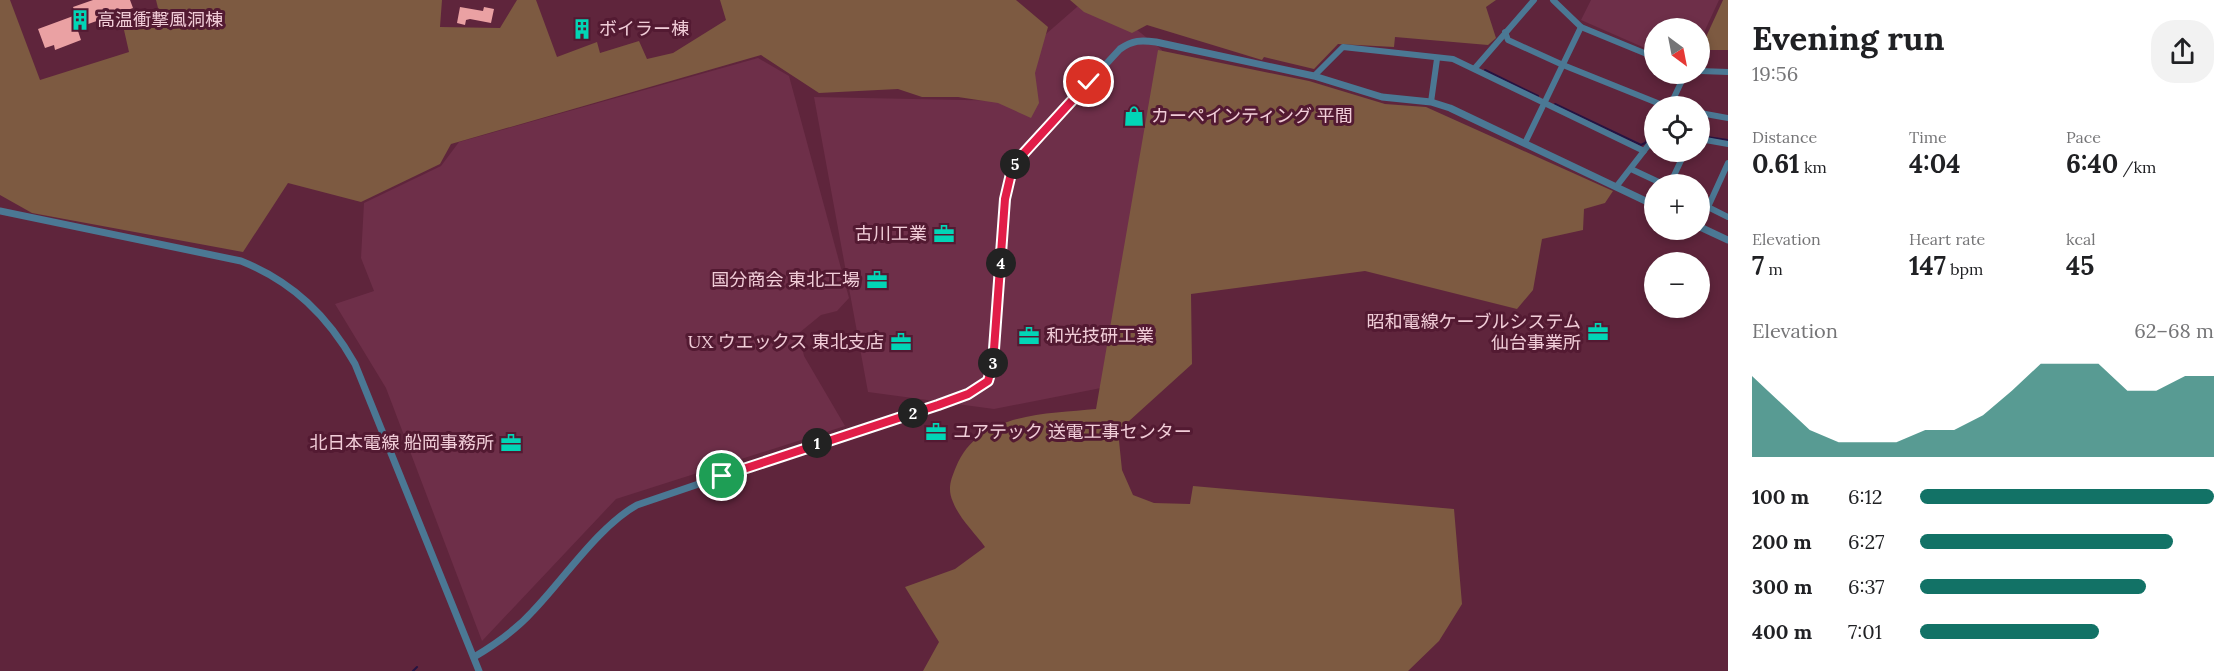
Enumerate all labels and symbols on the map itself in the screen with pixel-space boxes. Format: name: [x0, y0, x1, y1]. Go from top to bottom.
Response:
building icon: 高温衝撃風洞棟: [68, 8, 92, 32]
place label: 高温衝撃風洞棟: [97, 8, 223, 31]
building icon: ボイラー棟: [570, 17, 594, 41]
place label: ボイラー棟: [599, 17, 689, 40]
north arrow: [1644, 18, 1710, 84]
pin: [1063, 56, 1114, 107]
shop icon: カーペインティング 平間: [1122, 104, 1146, 128]
place label: カーペインティング 平間: [1151, 104, 1353, 127]
pin: 5: [1000, 149, 1030, 179]
place label: 古川工業: [855, 222, 927, 245]
office icon: 古川工業: [932, 222, 956, 246]
pin: 4: [986, 248, 1016, 278]
place label: 国分商会 東北工場: [711, 268, 860, 291]
office icon: 国分商会 東北工場: [865, 268, 889, 292]
place label: 昭和電線ケーブルシステム 仙台事業所: [1367, 310, 1581, 354]
office icon: 昭和電線ケーブルシステム 仙台事業所: [1586, 320, 1610, 344]
office icon: 和光技研工業: [1017, 324, 1041, 348]
place label: 和光技研工業: [1046, 324, 1154, 347]
place label: UX ウエックス 東北支店: [688, 330, 884, 353]
office icon: UX ウエックス 東北支店: [889, 330, 913, 354]
pin: 3: [978, 348, 1008, 378]
pin: 2: [898, 398, 928, 428]
office icon: ユアテック 送電工事センター: [924, 420, 948, 444]
place label: ユアテック 送電工事センター: [953, 420, 1192, 443]
pin: 1: [802, 428, 832, 458]
place label: 北日本電線 船岡事務所: [309, 431, 494, 454]
office icon: 北日本電線 船岡事務所: [499, 431, 523, 455]
pin: [696, 450, 747, 501]

